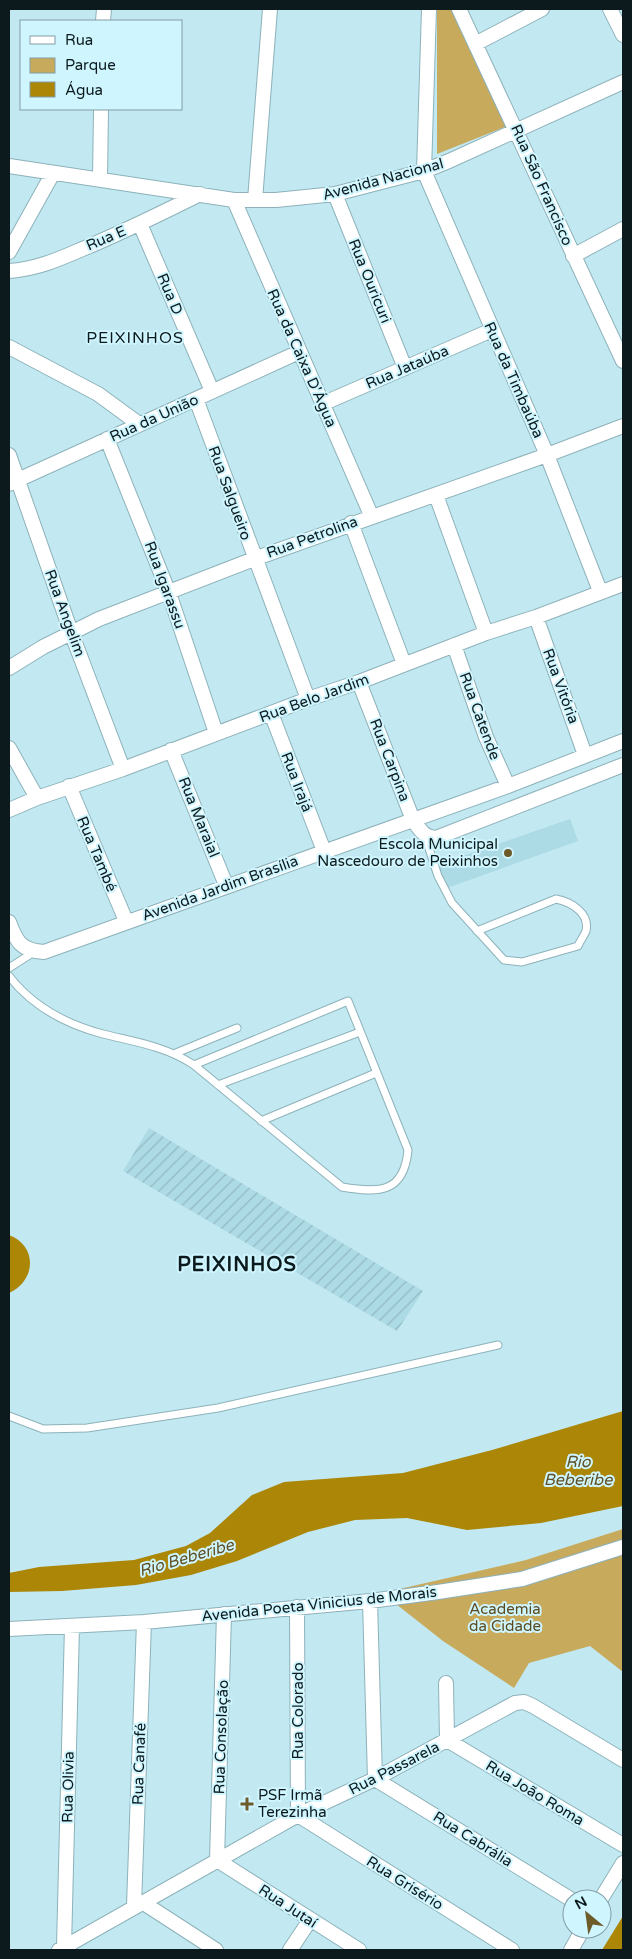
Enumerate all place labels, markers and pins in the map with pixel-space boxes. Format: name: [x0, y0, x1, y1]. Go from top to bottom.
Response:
place label: Escola Municipal Nascedouro de Peixinhos: [317, 835, 498, 870]
marker: Escola Municipal Nascedouro de Peixinhos: [502, 847, 514, 859]
place label: PSF Irmã Terezinha: [258, 1786, 327, 1821]
marker: PSF Irmã Terezinha: [240, 1797, 254, 1811]

